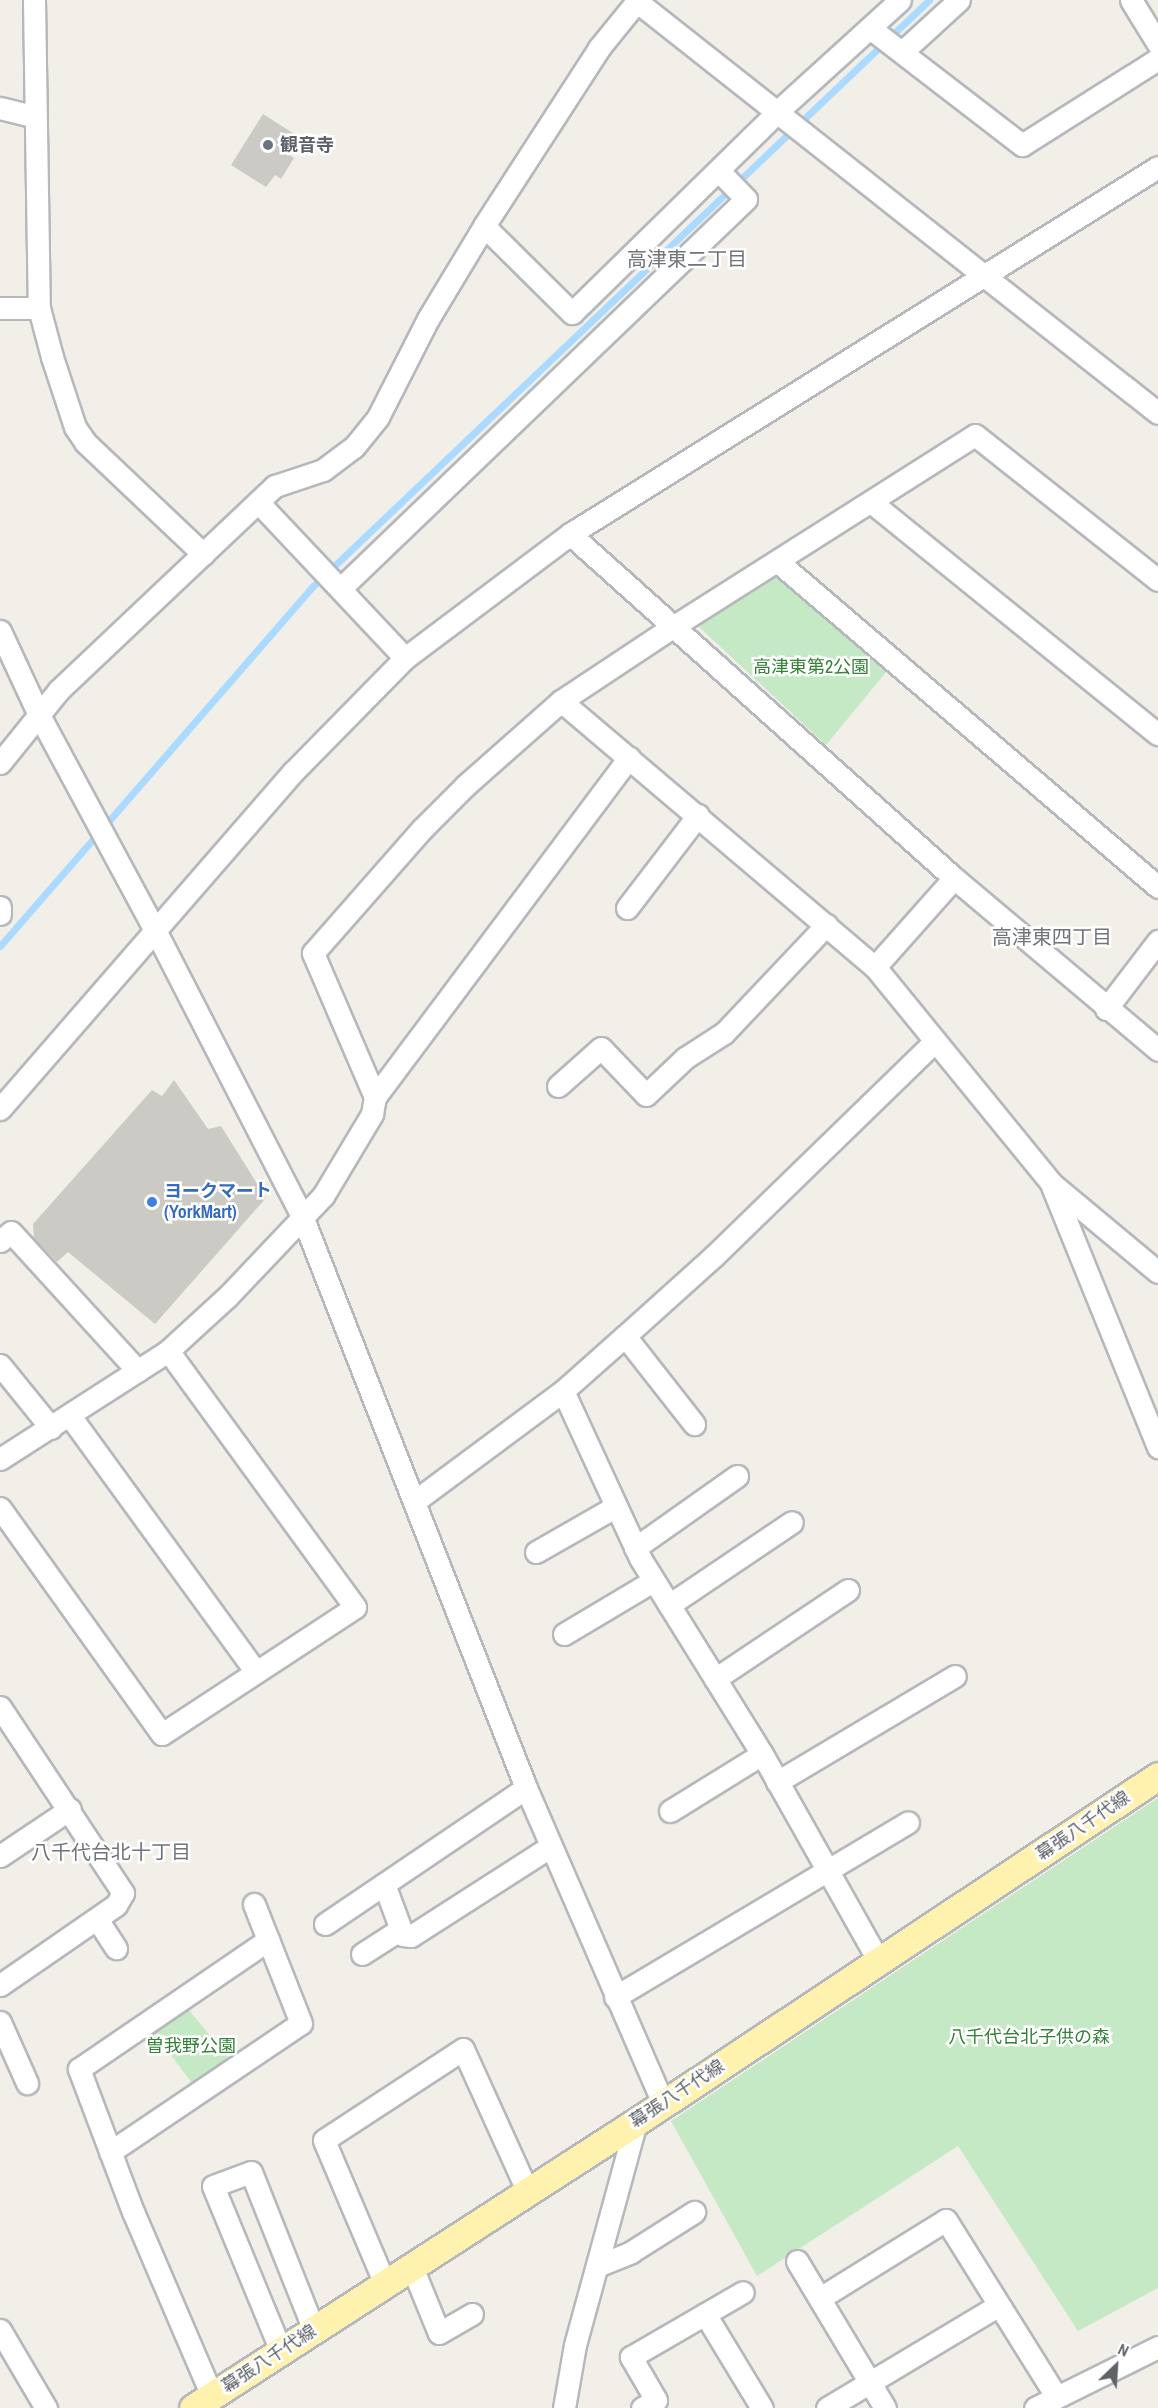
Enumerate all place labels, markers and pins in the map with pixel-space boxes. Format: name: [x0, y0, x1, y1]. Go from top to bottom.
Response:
place label: 観音寺: [280, 134, 334, 156]
marker: 観音寺: [261, 138, 275, 152]
place label: ヨークマート (YorkMart): [164, 1181, 272, 1224]
marker: ヨークマート (YorkMart): [145, 1195, 159, 1209]

